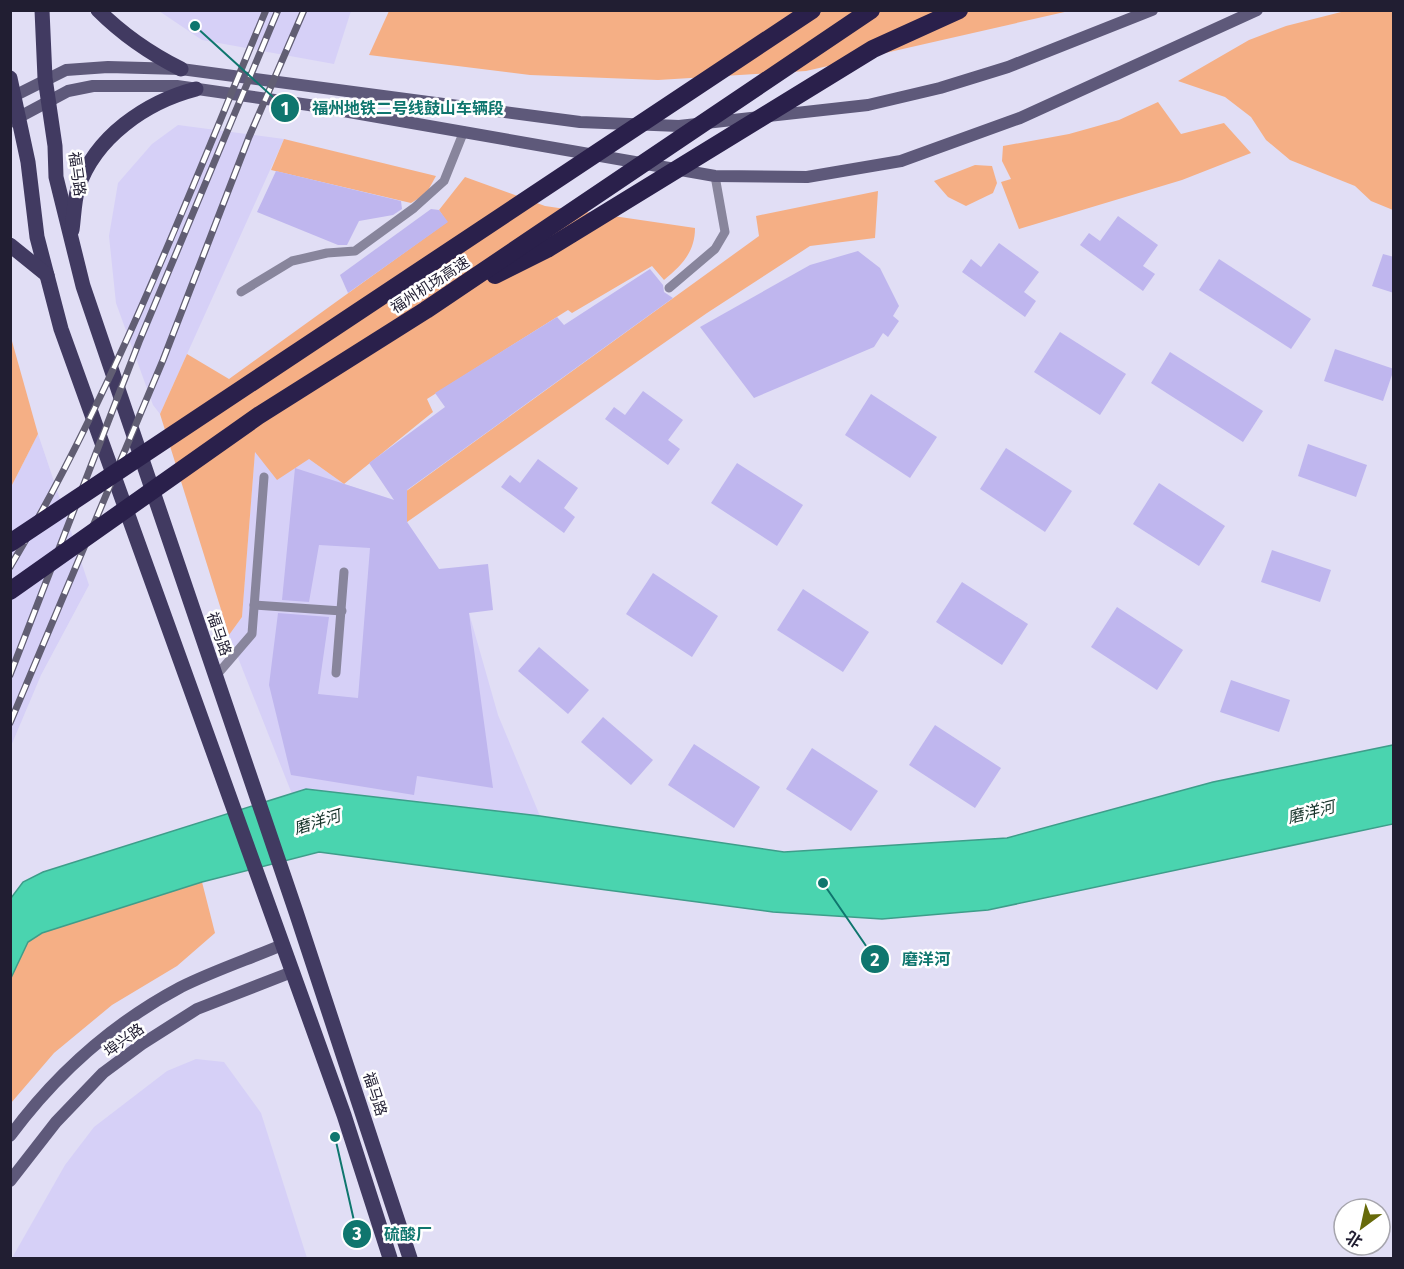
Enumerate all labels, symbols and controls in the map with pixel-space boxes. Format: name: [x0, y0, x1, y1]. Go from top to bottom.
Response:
callout: 福州地铁二号线鼓山车辆段: [270, 91, 516, 125]
text: 1: [281, 98, 289, 120]
text: 福州地铁二号线鼓山车辆段: [312, 99, 504, 118]
street label: 福马路: [65, 150, 89, 198]
street label: 福州机场高速: [387, 253, 473, 317]
street label: 福马路: [203, 610, 235, 658]
water label: 磨洋河: [1285, 796, 1339, 827]
water label: 磨洋河: [291, 805, 346, 838]
callout: 磨洋河: [860, 942, 962, 976]
text: 2: [870, 949, 880, 971]
text: 磨洋河: [902, 950, 950, 969]
street label: 埠兴路: [101, 1019, 147, 1061]
street label: 福马路: [359, 1070, 391, 1118]
north arrow: [1332, 1197, 1392, 1257]
callout: 硫酸厂: [342, 1217, 444, 1251]
text: 3: [351, 1223, 362, 1245]
text: 硫酸厂: [384, 1225, 432, 1244]
text: 北: [1342, 1227, 1366, 1251]

